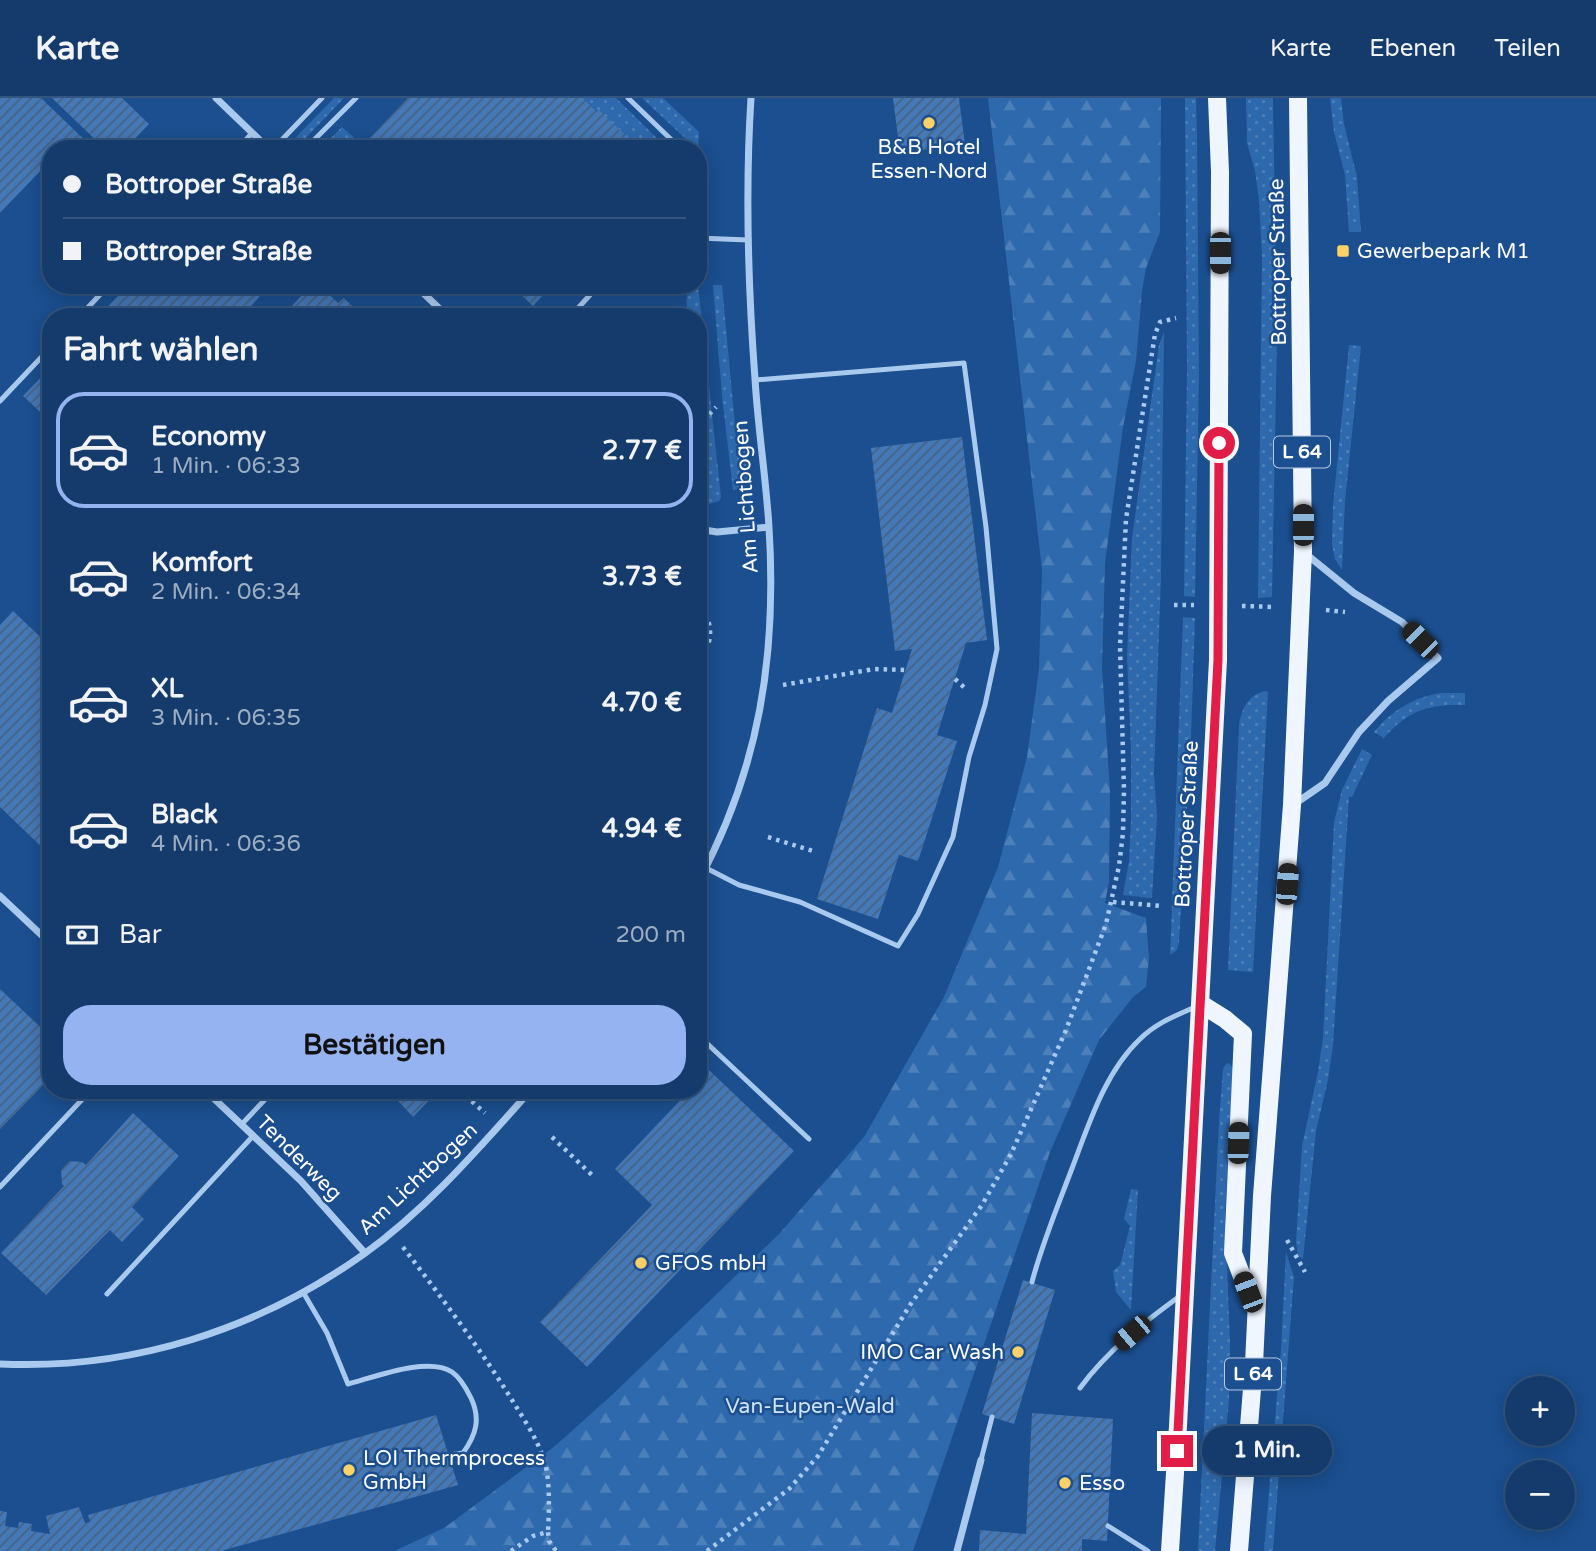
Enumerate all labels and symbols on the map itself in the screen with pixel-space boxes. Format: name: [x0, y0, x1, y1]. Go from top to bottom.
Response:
marker: B&B Hotel Essen-Nord: [921, 115, 937, 131]
place label: B&B Hotel Essen-Nord: [871, 135, 988, 184]
street label: Bottroper Straße: [1264, 178, 1292, 346]
car: [1210, 232, 1231, 274]
place label: Gewerbepark M1: [1357, 239, 1530, 264]
marker: Gewerbepark M1: [1335, 243, 1351, 259]
street label: Am Lichtbogen: [728, 420, 764, 574]
route start: [1203, 427, 1235, 459]
road number: L 64: [1274, 436, 1330, 468]
car: [1293, 504, 1314, 546]
car: [1398, 618, 1443, 662]
street label: Bottroper Straße: [1170, 740, 1204, 908]
car: [1276, 862, 1299, 906]
street label: Tenderweg: [251, 1110, 347, 1206]
street label: Am Lichtbogen: [353, 1118, 483, 1240]
car: [1227, 1122, 1250, 1164]
place label: GFOS mbH: [655, 1251, 767, 1276]
marker: GFOS mbH: [633, 1255, 649, 1271]
car: [1231, 1269, 1266, 1315]
car: [1110, 1311, 1155, 1355]
place label: IMO Car Wash: [860, 1340, 1004, 1365]
marker: IMO Car Wash: [1010, 1344, 1026, 1360]
road number: L 64: [1225, 1358, 1281, 1390]
park label: Van-Eupen-Wald: [725, 1394, 895, 1419]
callout: 1 Min.: [1202, 1426, 1331, 1476]
route end: [1161, 1435, 1193, 1467]
place label: LOI Thermprocess GmbH: [363, 1446, 545, 1495]
marker: LOI Thermprocess GmbH: [341, 1462, 357, 1478]
place label: Esso: [1079, 1471, 1125, 1496]
marker: Esso: [1057, 1475, 1073, 1491]

